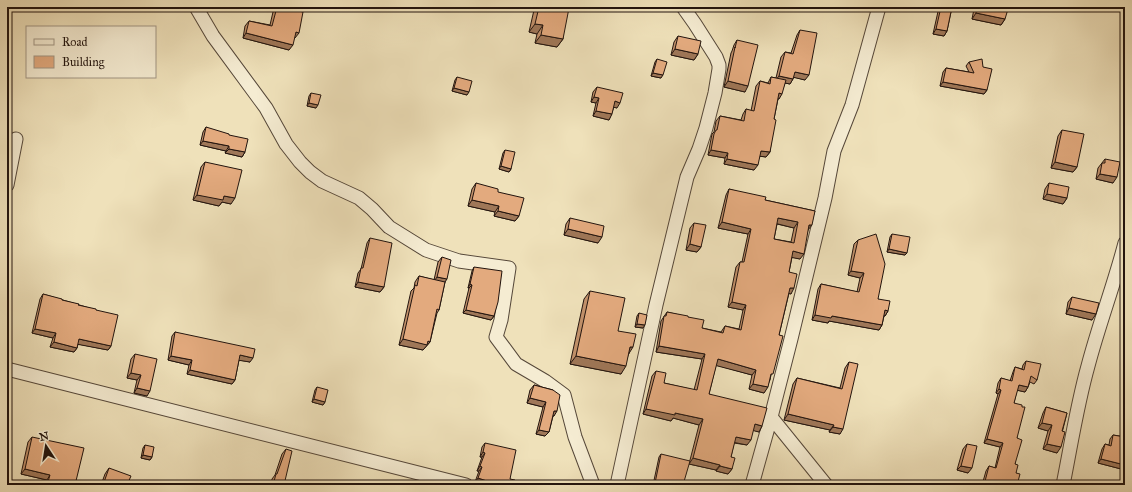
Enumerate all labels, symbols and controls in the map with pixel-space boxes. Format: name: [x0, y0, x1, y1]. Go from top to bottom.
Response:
legend: [26, 26, 156, 78]
text: Road: [62, 35, 88, 49]
text: Building: [62, 55, 105, 70]
north arrow: [26, 426, 66, 466]
text: N: [38, 429, 51, 444]

